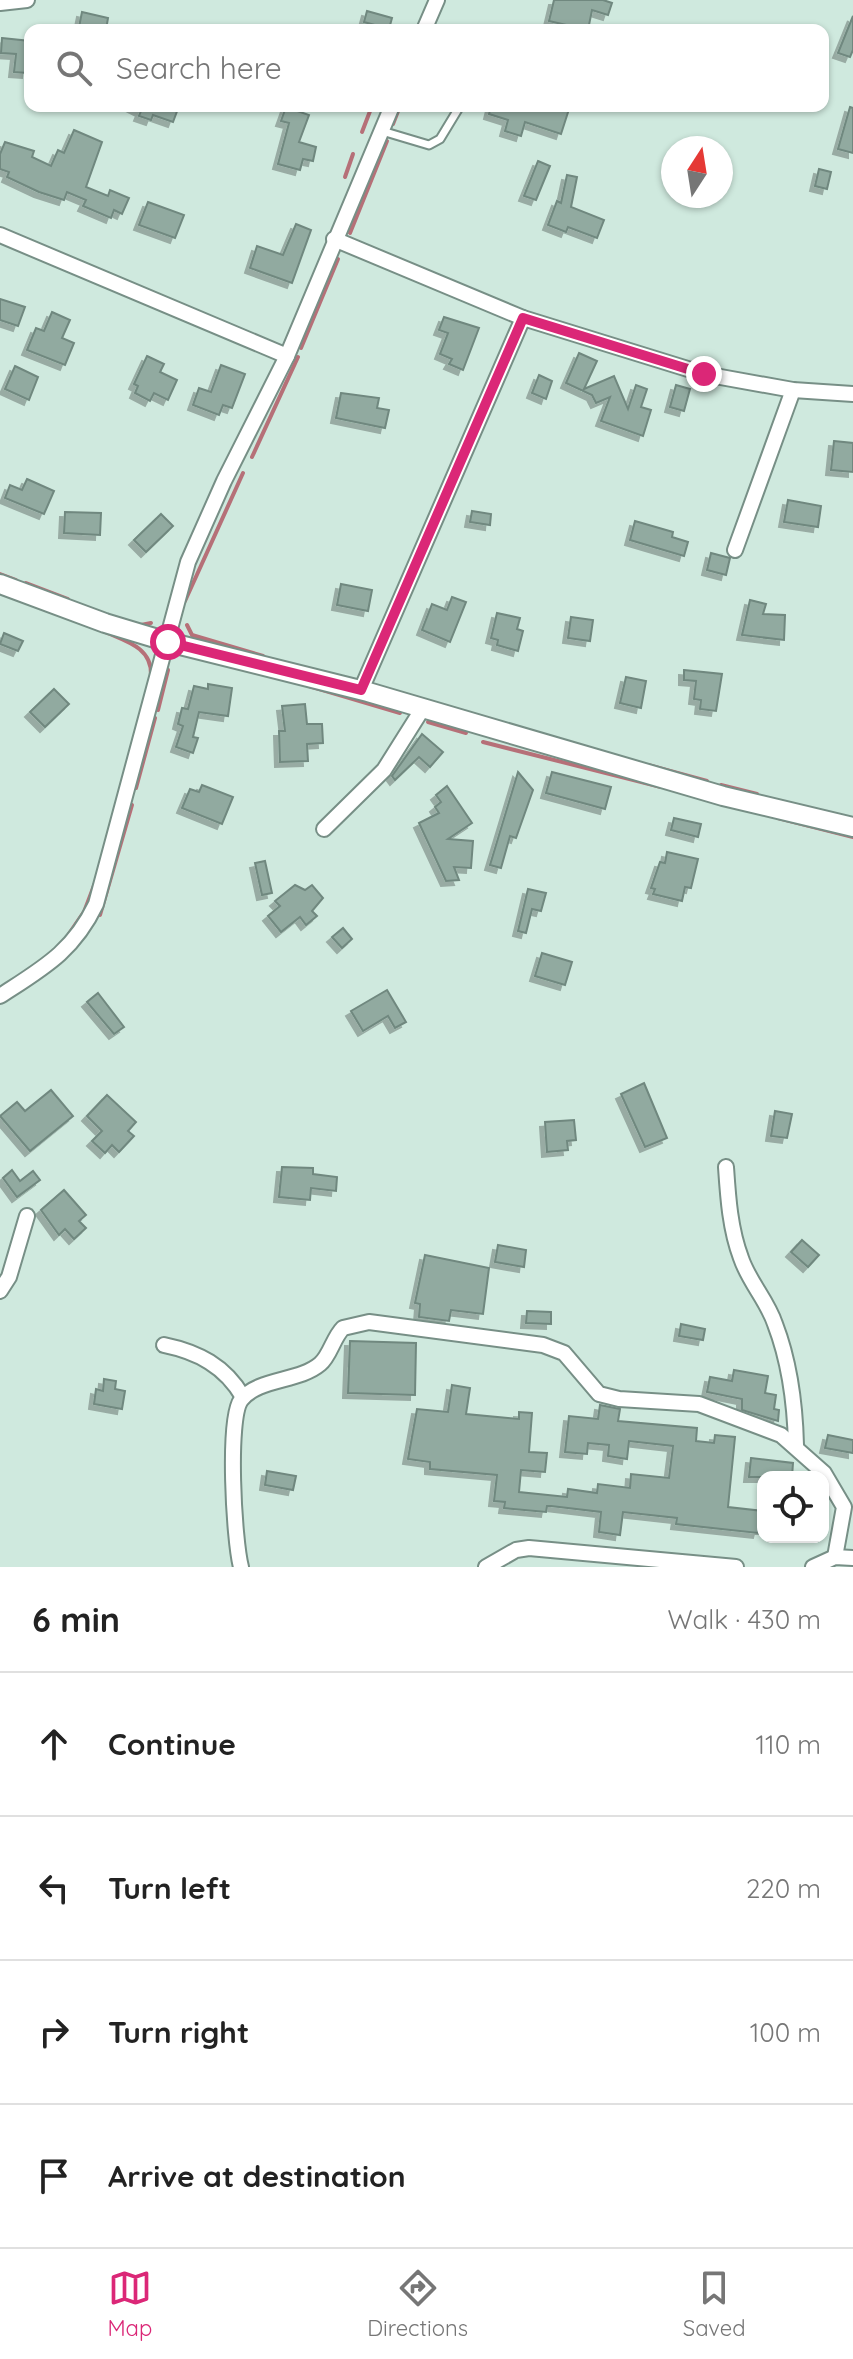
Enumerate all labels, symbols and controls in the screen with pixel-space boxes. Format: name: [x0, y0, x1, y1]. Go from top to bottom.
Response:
search box: [24, 24, 829, 112]
icon: search: [52, 46, 96, 90]
text: Search here: [116, 49, 282, 87]
north arrow: [661, 136, 733, 208]
route end: [686, 356, 722, 392]
route start: [150, 624, 186, 660]
map controls: [757, 1471, 829, 1543]
button: locate: [757, 1471, 829, 1543]
text: 6 min: [32, 1598, 120, 1641]
text: Walk · 430 m: [668, 1603, 821, 1636]
icon: ahead: [32, 1722, 76, 1766]
text: Continue: [108, 1725, 236, 1763]
text: 110 m: [755, 1728, 821, 1761]
icon: left: [32, 1866, 76, 1910]
text: Turn left: [108, 1869, 231, 1907]
text: 220 m: [746, 1872, 821, 1905]
icon: right: [32, 2010, 76, 2054]
text: Turn right: [108, 2013, 249, 2051]
text: 100 m: [750, 2016, 821, 2049]
icon: arrive: [32, 2154, 76, 2198]
text: Arrive at destination: [108, 2157, 406, 2195]
tab: Map: [107, 2266, 152, 2342]
tab: Directions: [367, 2266, 468, 2342]
tab: Saved: [683, 2266, 746, 2342]

